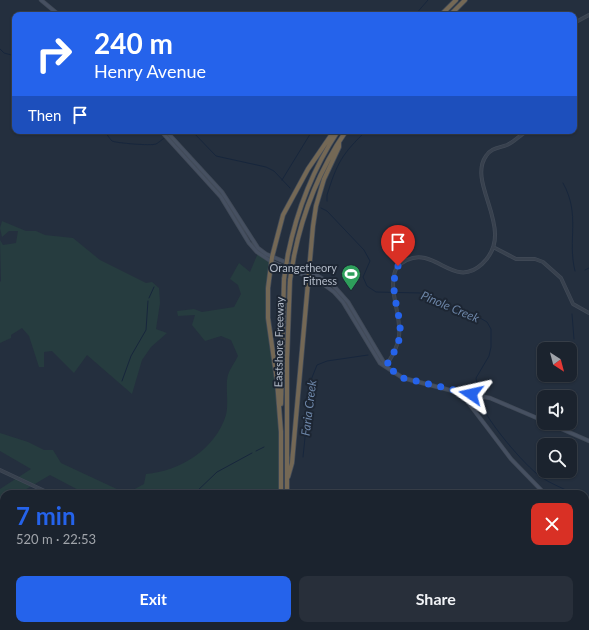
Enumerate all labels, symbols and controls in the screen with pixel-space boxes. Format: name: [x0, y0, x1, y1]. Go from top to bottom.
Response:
text: 240 m: [94, 26, 173, 60]
icon: right: [28, 28, 80, 80]
text: Henry Avenue: [94, 60, 206, 82]
icon: arrive: [69, 104, 91, 126]
text: Then: [28, 106, 61, 124]
pin: [381, 225, 415, 266]
icon: arrive: [387, 231, 409, 253]
place label: Orangetheory Fitness: [270, 261, 337, 287]
sports icon: Orangetheory Fitness: [340, 263, 362, 291]
water label: Pinole Creek: [419, 288, 482, 326]
street label: Eastshore Freeway: [271, 296, 286, 387]
north arrow: [537, 342, 577, 382]
map controls: [537, 342, 577, 478]
position arrow: [450, 373, 492, 415]
water label: Faria Creek: [298, 379, 319, 437]
button: sound: [537, 390, 577, 430]
button: search: [537, 438, 577, 478]
text: 7 min: [16, 501, 76, 530]
button: close: [531, 503, 573, 545]
text: 520 m · 22:53: [16, 531, 96, 547]
button: Exit: [16, 576, 291, 622]
button: Share: [299, 576, 573, 622]

